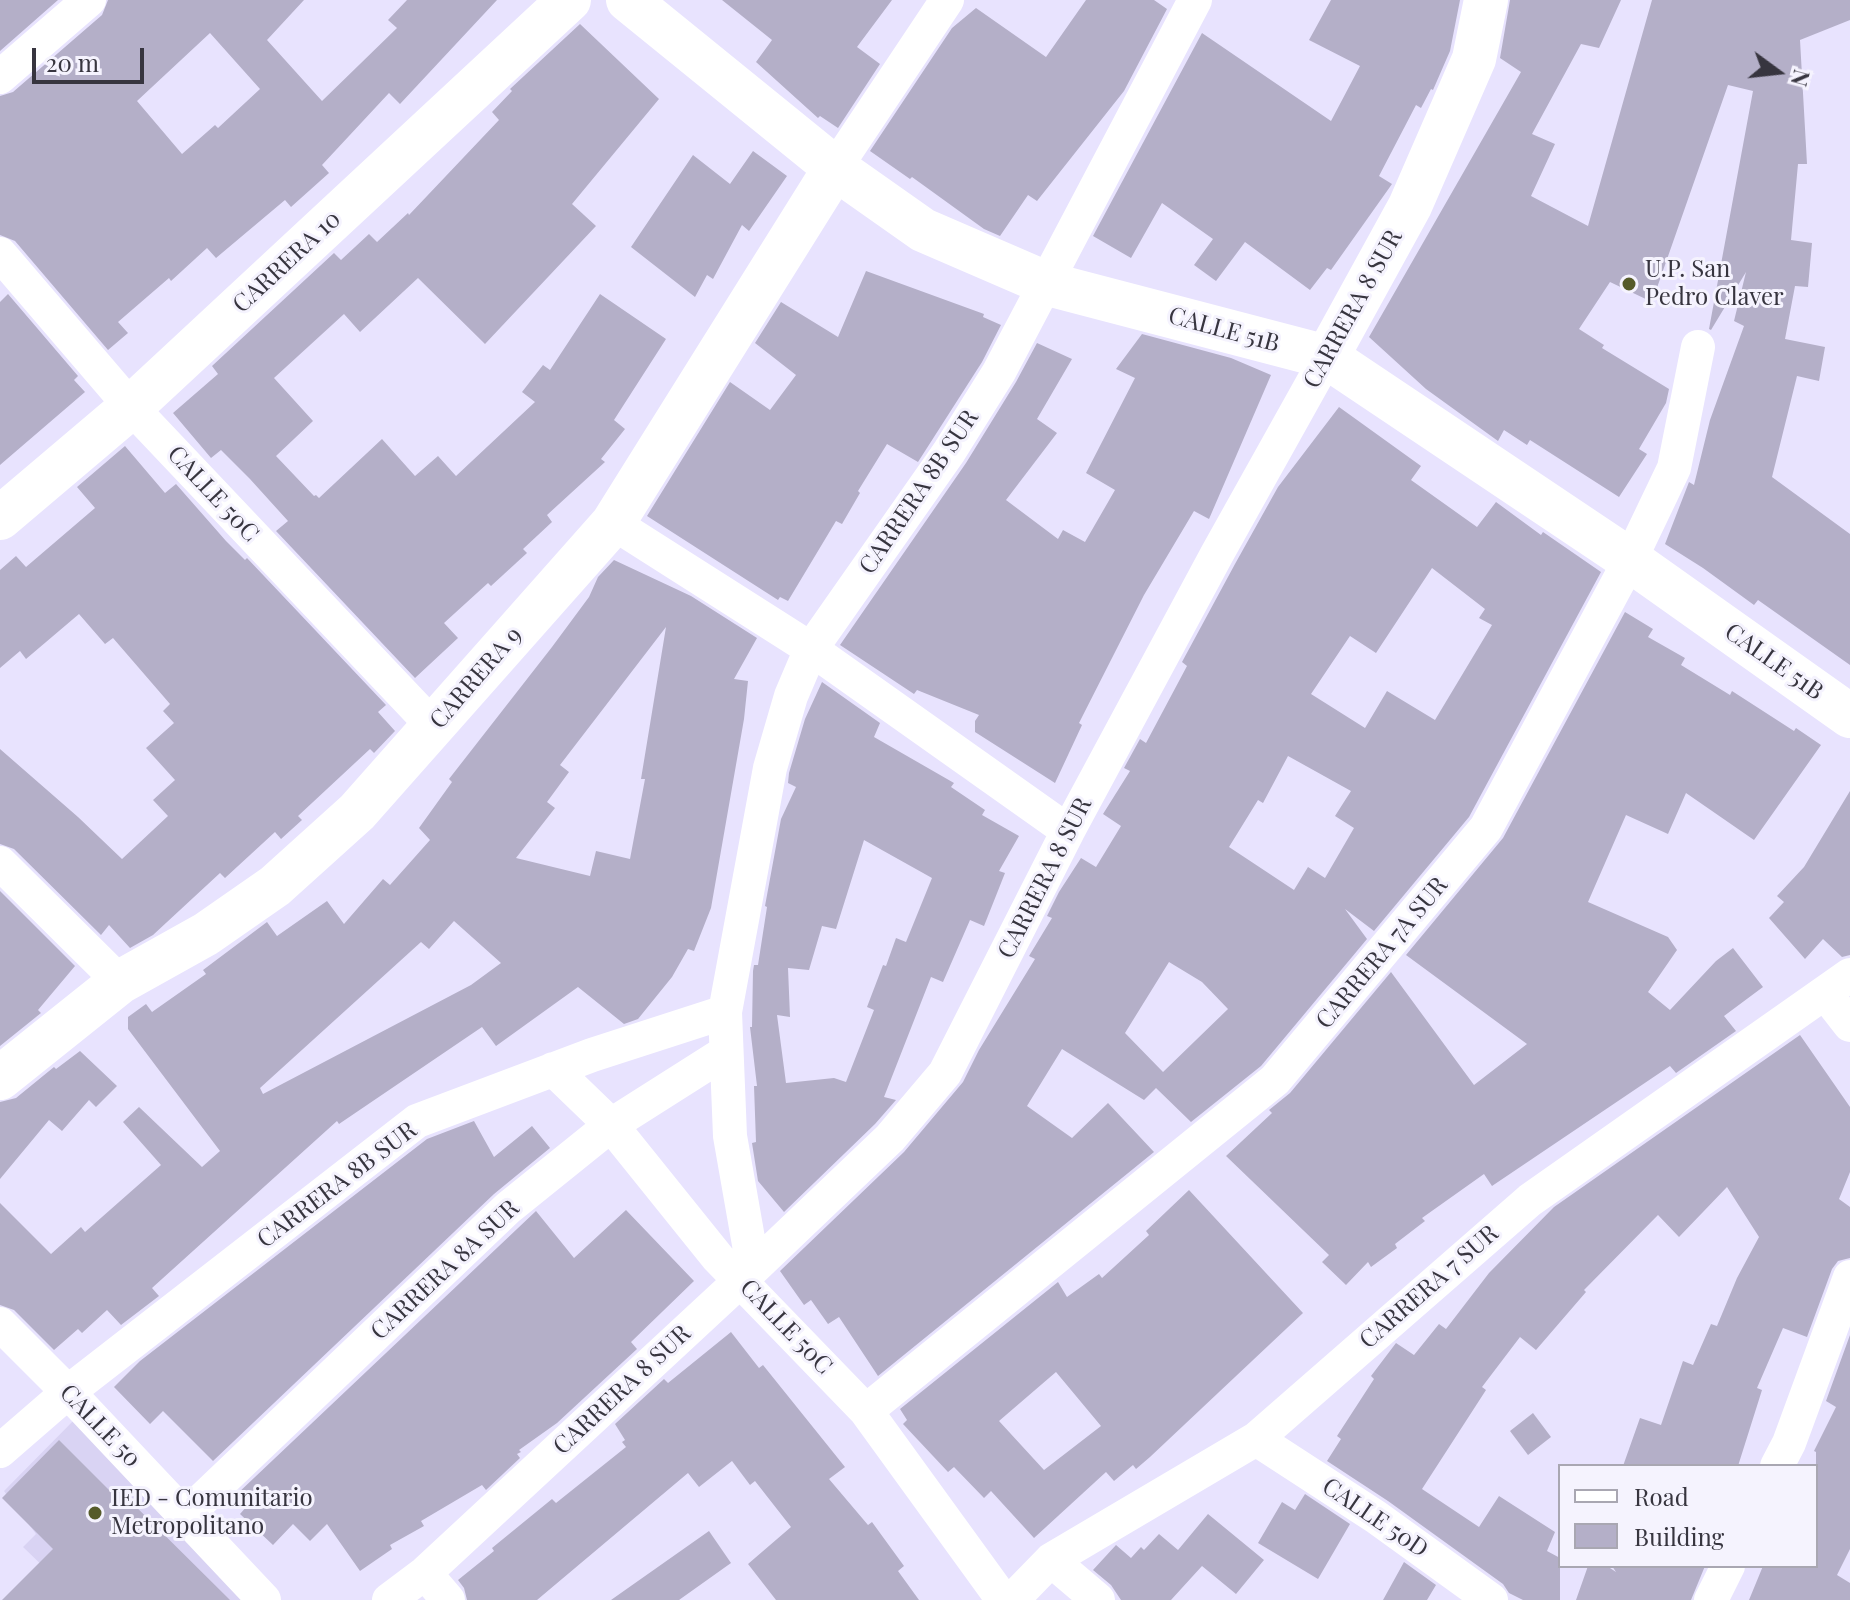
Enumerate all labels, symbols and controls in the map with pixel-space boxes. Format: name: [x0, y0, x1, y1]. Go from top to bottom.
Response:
scale bar: [36, 32, 148, 82]
north arrow: [1738, 32, 1818, 112]
text: 20 m: [46, 46, 99, 78]
text: N: [1785, 67, 1818, 90]
street label: CARRERA 10: [227, 205, 347, 319]
street label: CARRERA 8 SUR: [1298, 225, 1408, 393]
place label: U.P. San Pedro Claver: [1645, 256, 1784, 312]
marker: U.P. San Pedro Claver: [1620, 275, 1638, 293]
street label: CALLE 51B: [1165, 301, 1283, 359]
street label: CARRERA 8B SUR: [853, 404, 985, 580]
street label: CALLE 50C: [161, 440, 265, 548]
street label: CALLE 51B: [1719, 618, 1829, 706]
street label: CARRERA 9: [424, 621, 528, 735]
street label: CARRERA 8 SUR: [992, 793, 1098, 963]
street label: CARRERA 7A SUR: [1310, 871, 1454, 1035]
street label: CARRERA 8B SUR: [252, 1116, 422, 1254]
street label: CARRERA 8A SUR: [365, 1194, 525, 1346]
street label: CARRERA 7 SUR: [1354, 1219, 1504, 1355]
street label: CALLE 50C: [734, 1274, 838, 1380]
street label: CARRERA 8 SUR: [548, 1319, 696, 1461]
street label: CALLE 50: [53, 1378, 147, 1474]
legend: [1558, 1464, 1818, 1568]
street label: CALLE 50D: [1317, 1472, 1433, 1564]
text: Road: [1634, 1480, 1689, 1512]
place label: IED - Comunitario Metropolitano: [111, 1485, 313, 1541]
marker: IED - Comunitario Metropolitano: [86, 1504, 104, 1522]
text: Building: [1634, 1520, 1724, 1552]

